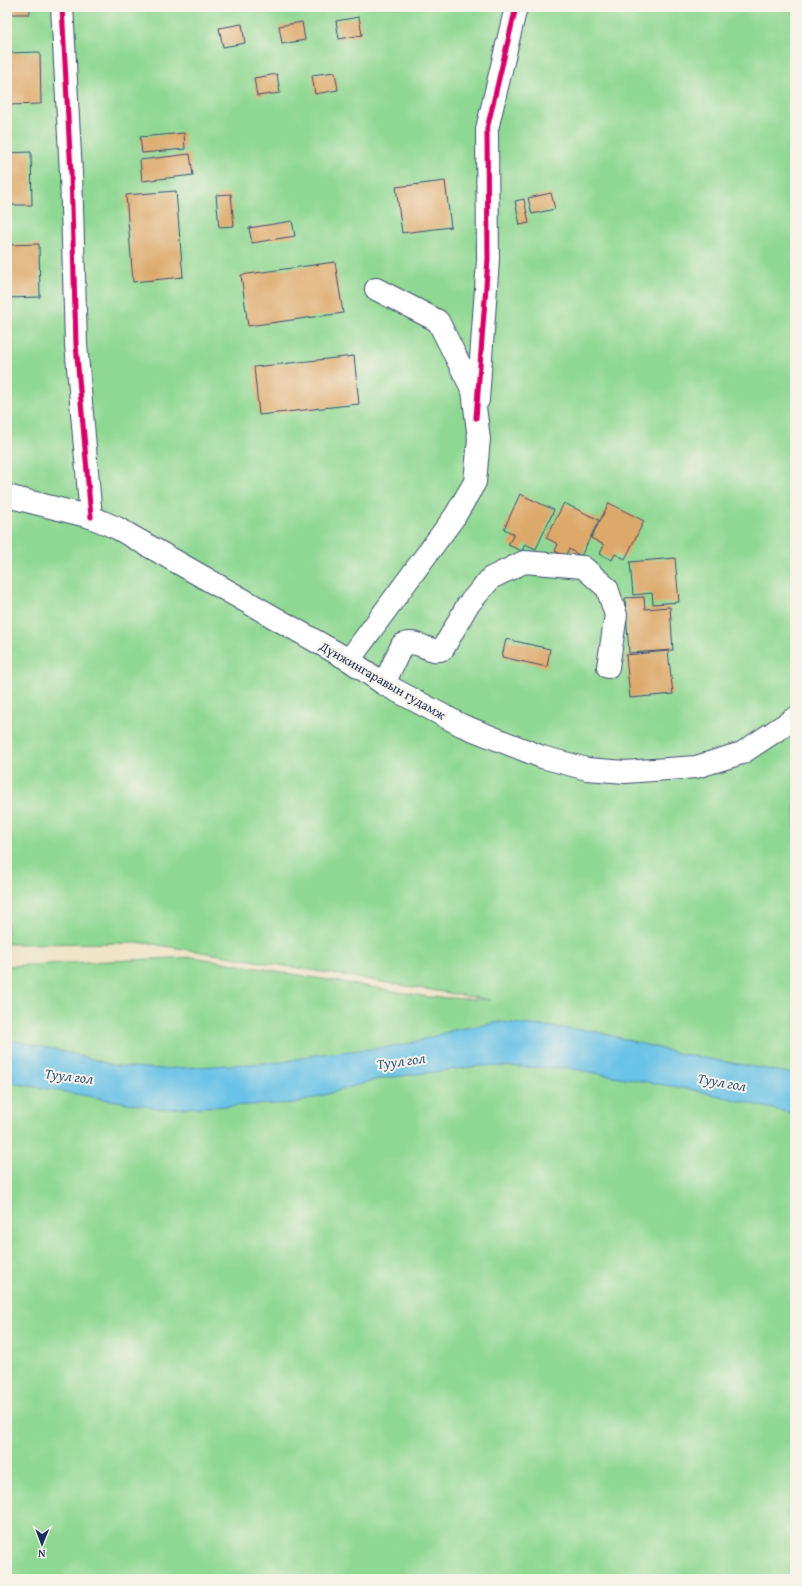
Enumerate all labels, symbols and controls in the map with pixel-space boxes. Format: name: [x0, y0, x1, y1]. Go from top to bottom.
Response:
street label: Дүнжингаравын гудамж: [315, 636, 450, 724]
water label: Туул гол: [375, 1048, 427, 1074]
water label: Туул гол: [44, 1063, 95, 1089]
water label: Туул гол: [696, 1068, 749, 1096]
north arrow: [22, 1524, 62, 1564]
text: N: [37, 1546, 46, 1562]

